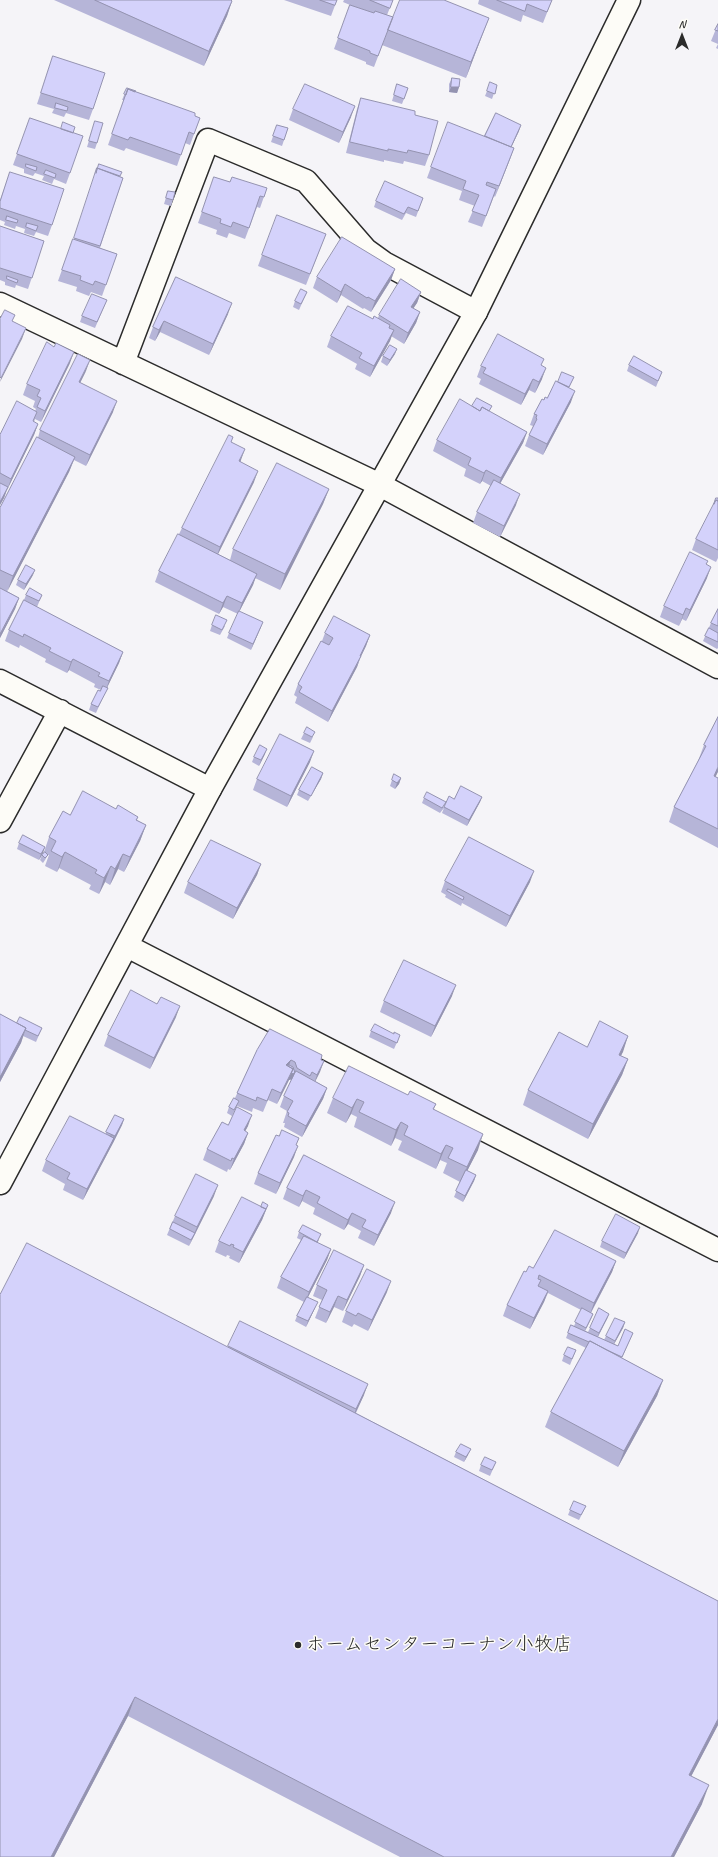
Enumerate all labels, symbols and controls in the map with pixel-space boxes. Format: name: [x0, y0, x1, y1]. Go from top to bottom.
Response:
north arrow: [662, 16, 702, 56]
text: N: [679, 17, 685, 31]
place label: ホームセンターコーナン小牧店: [306, 1634, 572, 1656]
marker: ホームセンターコーナン小牧店: [293, 1640, 303, 1650]

